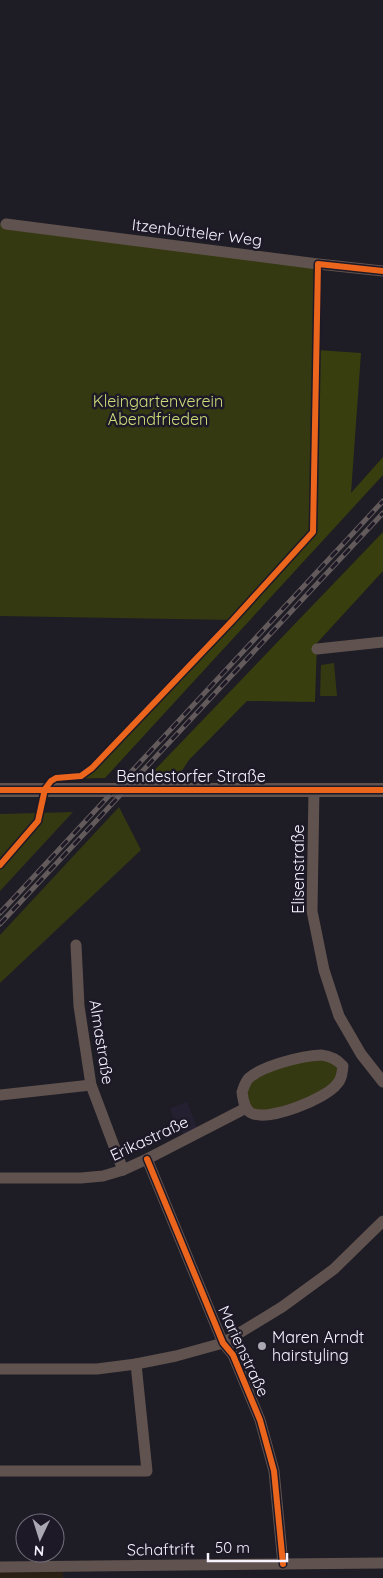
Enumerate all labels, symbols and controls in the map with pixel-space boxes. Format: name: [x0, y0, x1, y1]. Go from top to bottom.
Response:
street label: Itzenbütteler Weg: [131, 214, 263, 250]
park label: Kleingartenverein Abendfrieden: [93, 391, 223, 429]
street label: Bendestorfer Straße: [116, 766, 266, 786]
street label: Elisenstraße: [288, 824, 308, 914]
street label: Almastraße: [85, 998, 119, 1086]
street label: Erikastraße: [107, 1111, 191, 1165]
street label: Marienstraße: [214, 1302, 274, 1400]
place label: Maren Arndt hairstyling: [272, 1327, 364, 1365]
marker: Maren Arndt hairstyling: [256, 1340, 268, 1352]
north arrow: [15, 1513, 65, 1563]
scale bar: [208, 1530, 287, 1562]
street label: Schaftrift: [127, 1538, 195, 1560]
text: 50 m: [215, 1538, 250, 1557]
text: N: [33, 1542, 45, 1560]

